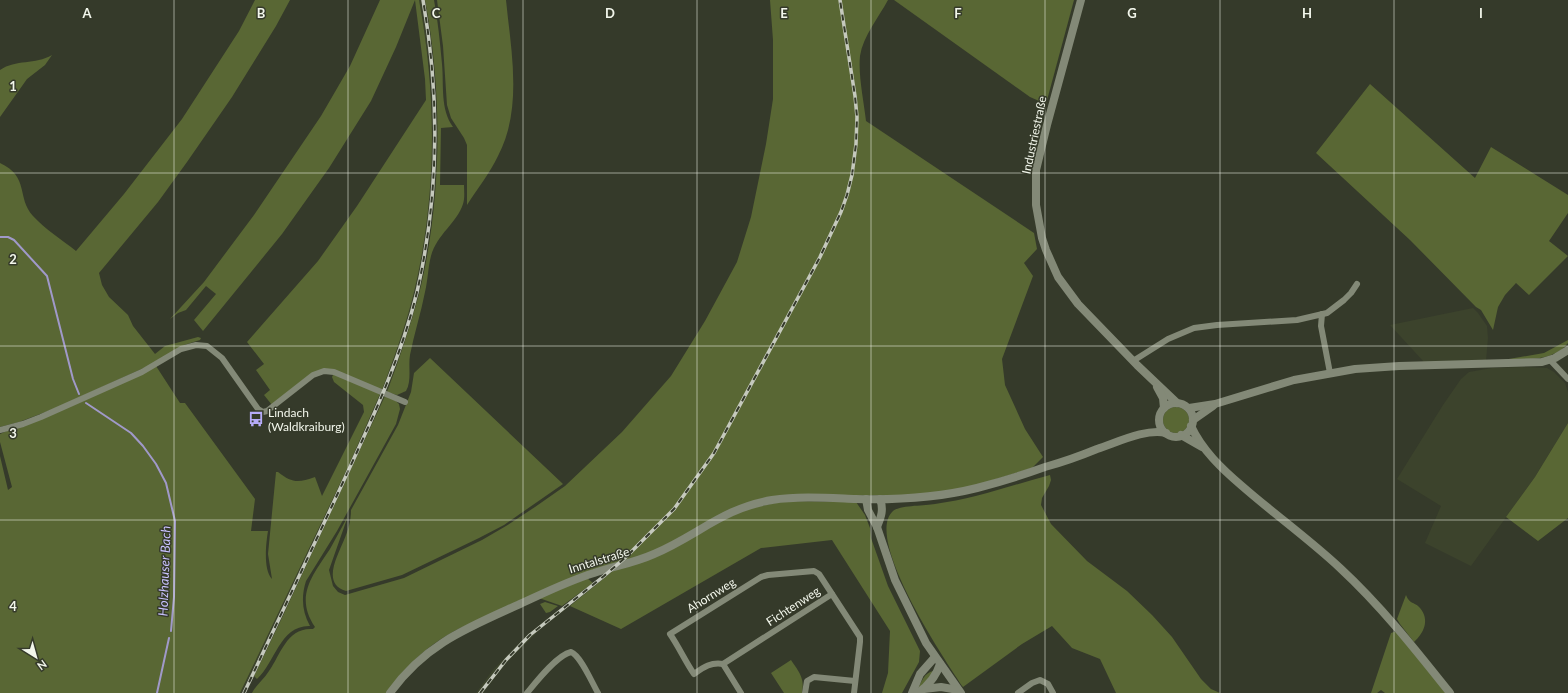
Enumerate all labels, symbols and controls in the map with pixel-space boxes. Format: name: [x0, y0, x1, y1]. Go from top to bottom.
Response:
text: A: [81, 5, 92, 21]
text: B: [257, 5, 266, 21]
text: C: [432, 5, 441, 21]
text: D: [605, 5, 615, 21]
text: E: [780, 5, 788, 21]
text: F: [954, 5, 962, 21]
text: G: [1127, 5, 1137, 21]
text: H: [1302, 5, 1312, 21]
text: I: [1479, 5, 1483, 21]
text: 1: [9, 78, 17, 94]
street label: Industriestraße: [1018, 95, 1050, 175]
text: 2: [9, 251, 17, 267]
place label: Lindach (Waldkraiburg): [268, 405, 345, 434]
bus stop icon: Lindach (Waldkraiburg): [247, 410, 265, 428]
text: 3: [9, 425, 17, 441]
water label: Holzhauser Bach: [154, 525, 174, 616]
street label: Inntalstraße: [567, 544, 631, 576]
street label: Ahornweg: [684, 574, 738, 616]
street label: Fichtenweg: [763, 583, 823, 629]
text: 4: [9, 598, 17, 614]
north arrow: [16, 637, 56, 677]
text: N: [35, 658, 50, 673]

